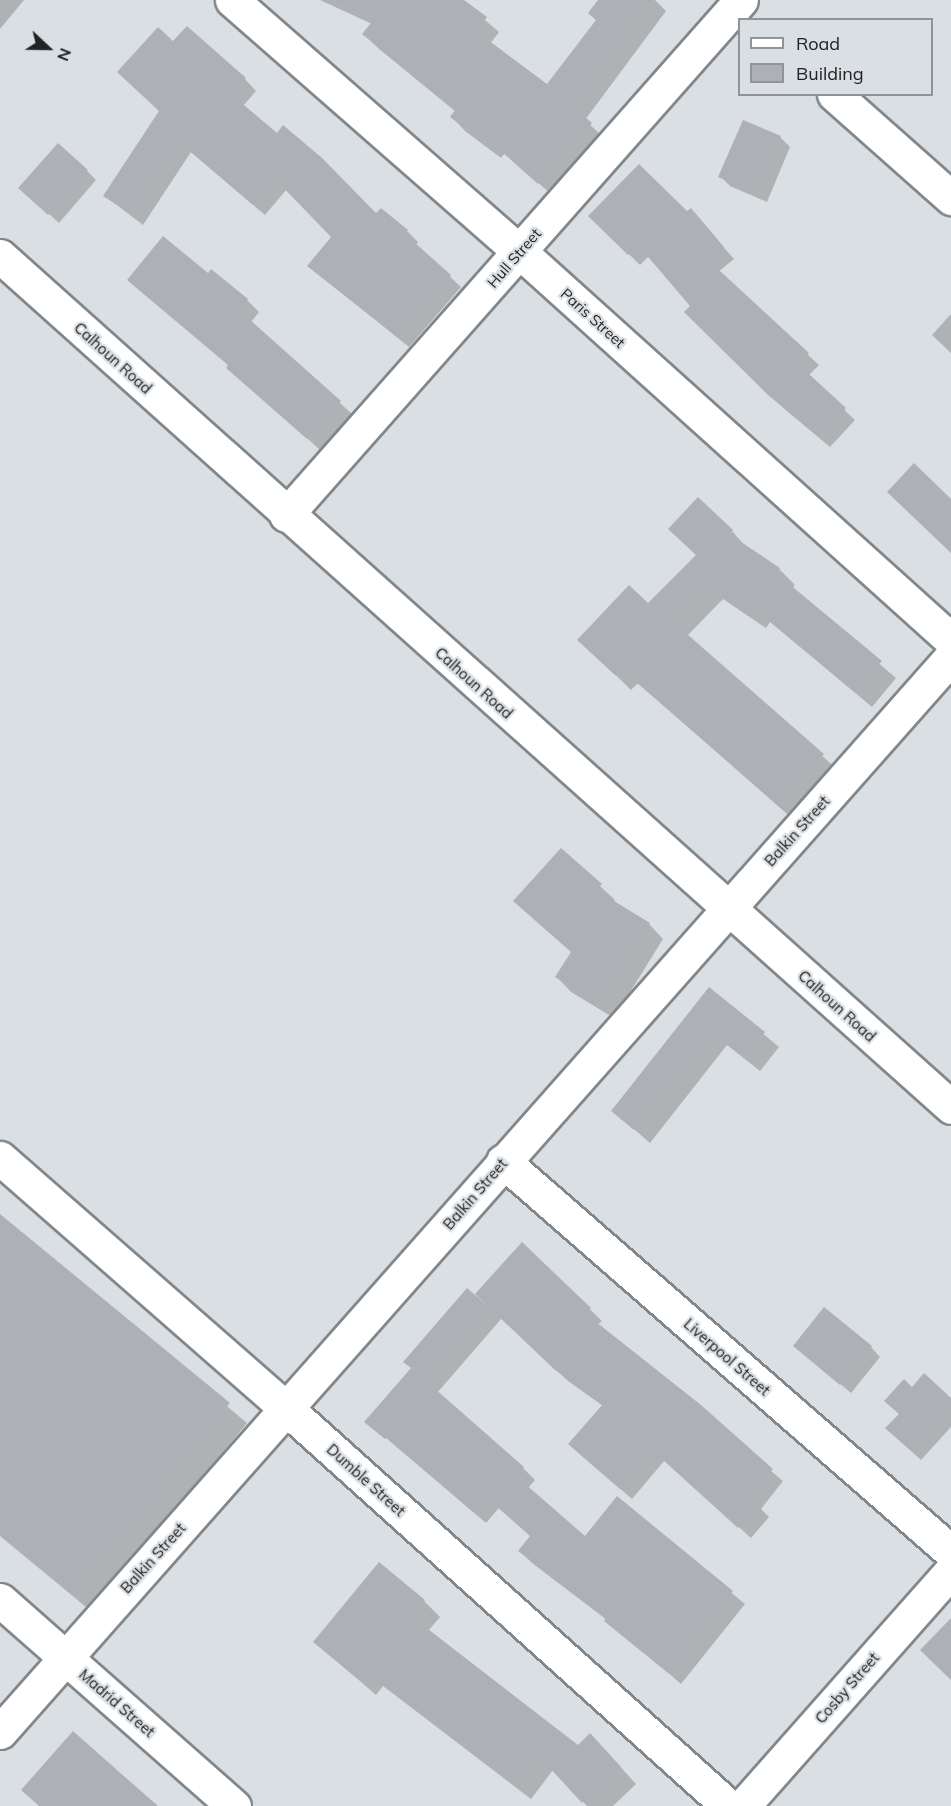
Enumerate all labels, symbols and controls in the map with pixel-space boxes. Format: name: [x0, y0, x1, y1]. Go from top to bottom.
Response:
north arrow: [18, 18, 78, 78]
legend: [738, 18, 933, 96]
text: Road: [796, 32, 840, 55]
text: N: [53, 45, 76, 64]
text: Building: [796, 62, 864, 85]
street label: Hull Street: [483, 225, 545, 291]
street label: Paris Street: [557, 284, 629, 352]
street label: Calhoun Road: [71, 319, 155, 397]
street label: Calhoun Road: [432, 644, 516, 722]
street label: Balkin Street: [761, 792, 833, 870]
street label: Calhoun Road: [795, 967, 879, 1045]
street label: Balkin Street: [439, 1155, 511, 1233]
street label: Liverpool Street: [680, 1315, 774, 1399]
street label: Dumble Street: [323, 1440, 409, 1520]
street label: Balkin Street: [117, 1519, 189, 1597]
street label: Cosby Street: [811, 1649, 883, 1727]
street label: Madrid Street: [76, 1665, 158, 1741]

